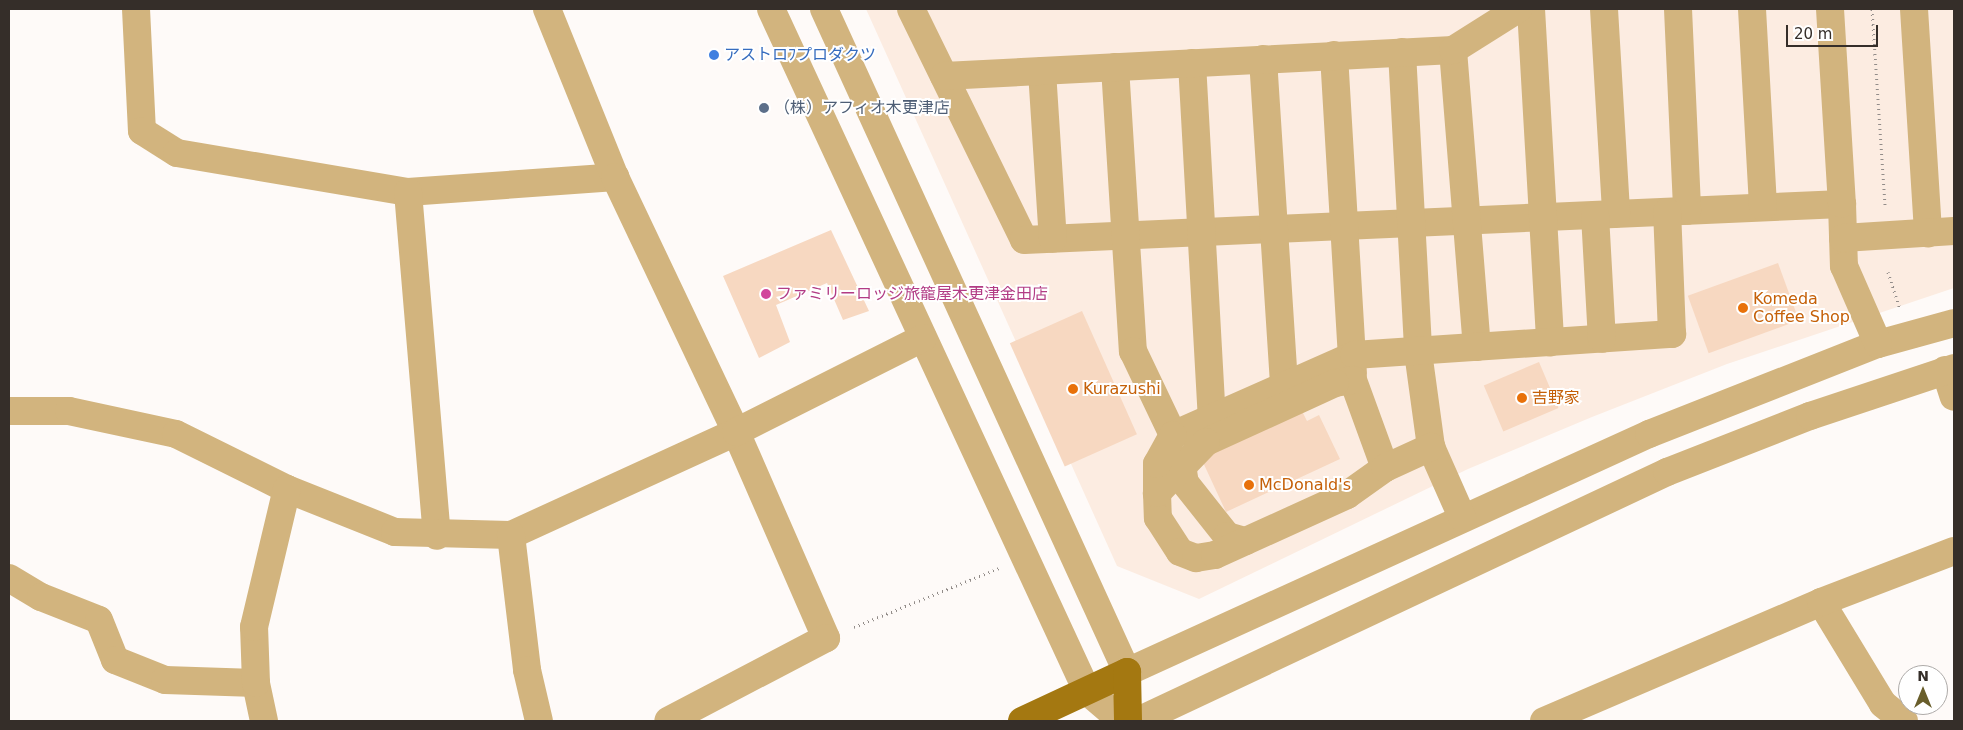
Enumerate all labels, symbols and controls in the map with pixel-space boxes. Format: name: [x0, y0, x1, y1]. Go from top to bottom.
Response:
scale bar: [1788, 15, 1880, 47]
text: 20 m: [1794, 25, 1832, 43]
place label: アストロﾌプロダクツ: [724, 45, 876, 65]
marker: アストロﾌプロダクツ: [708, 49, 720, 61]
place label: （株）アフィオ木更津店: [774, 98, 950, 118]
marker: （株）アフィオ木更津店: [758, 102, 770, 114]
place label: ファミリーロッジ旅籠屋木更津金田店: [776, 284, 1048, 304]
marker: ファミリーロッジ旅籠屋木更津金田店: [760, 288, 772, 300]
place label: Komeda Coffee Shop: [1753, 289, 1850, 327]
marker: Komeda Coffee Shop: [1737, 302, 1749, 314]
place label: Kurazushi: [1083, 379, 1161, 399]
marker: Kurazushi: [1067, 383, 1079, 395]
place label: 吉野家: [1532, 388, 1580, 408]
marker: 吉野家: [1516, 392, 1528, 404]
place label: McDonald's: [1259, 475, 1351, 495]
marker: McDonald's: [1243, 479, 1255, 491]
north arrow: [1898, 665, 1948, 715]
text: N: [1917, 668, 1929, 684]

